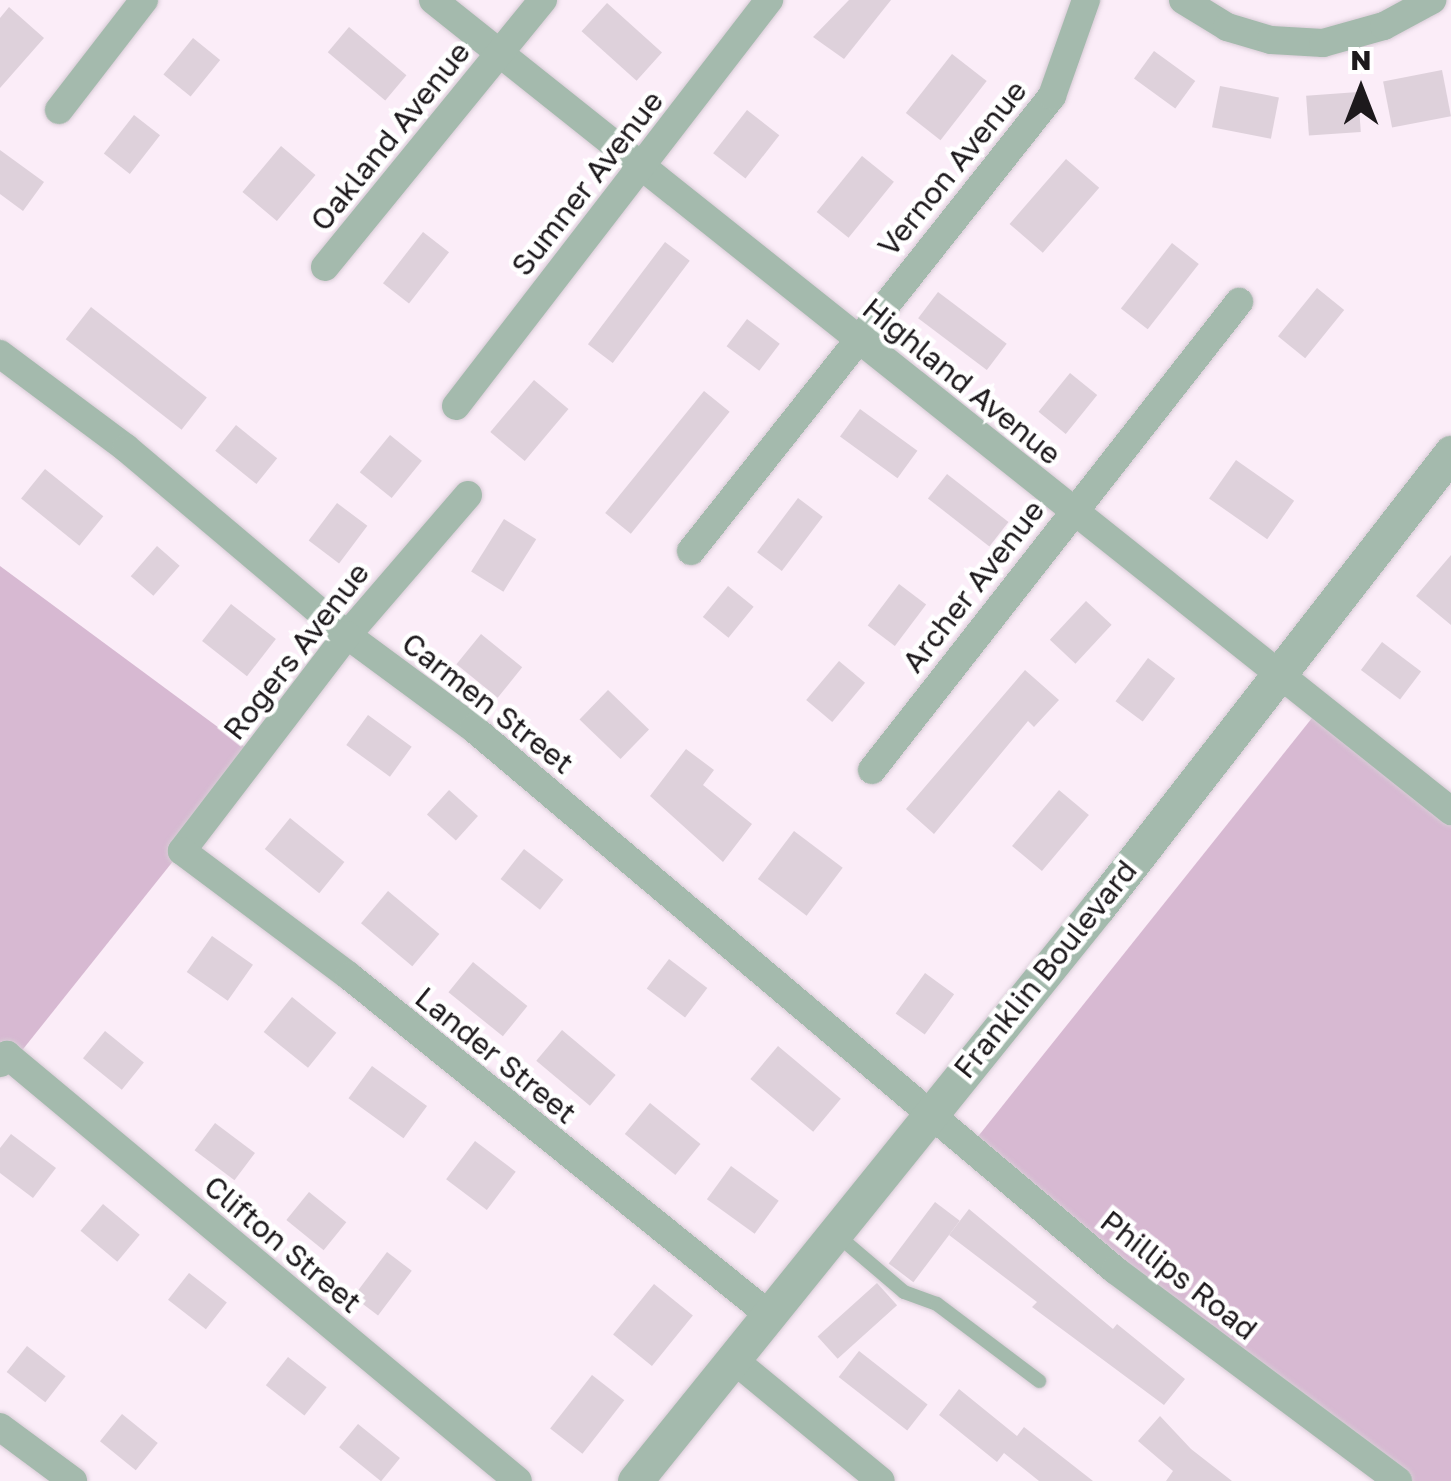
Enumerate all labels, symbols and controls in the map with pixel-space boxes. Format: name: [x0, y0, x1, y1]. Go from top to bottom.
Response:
street label: Oakland Avenue: [303, 34, 477, 238]
north arrow: [1311, 40, 1411, 140]
text: N: [1350, 43, 1372, 76]
street label: Vernon Avenue: [870, 73, 1034, 263]
street label: Sumner Avenue: [504, 83, 670, 283]
street label: Highland Avenue: [856, 290, 1068, 472]
street label: Archer Avenue: [895, 493, 1051, 679]
street label: Rogers Avenue: [216, 555, 376, 747]
street label: Carmen Street: [395, 625, 581, 781]
street label: Franklin Boulevard: [946, 853, 1144, 1085]
street label: Lander Street: [408, 979, 584, 1131]
street label: Clifton Street: [197, 1168, 369, 1320]
street label: Phillips Road: [1094, 1203, 1264, 1347]

